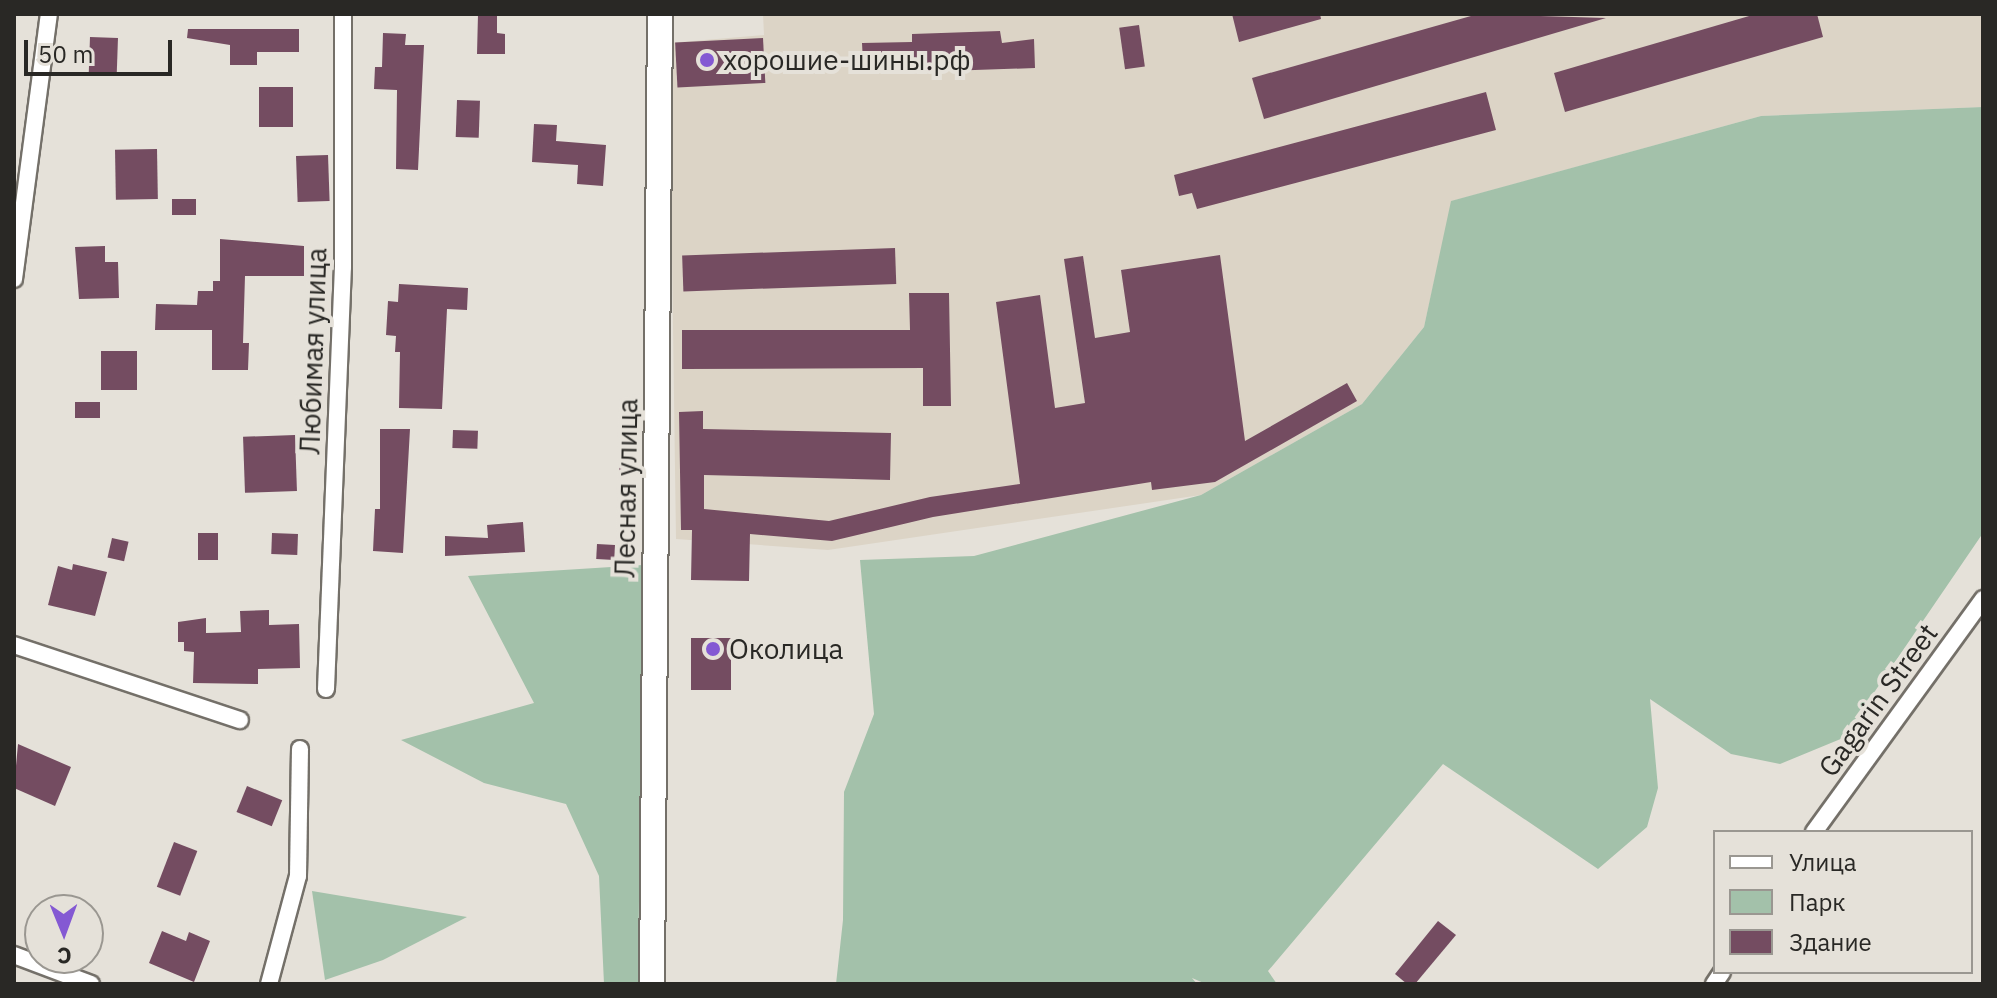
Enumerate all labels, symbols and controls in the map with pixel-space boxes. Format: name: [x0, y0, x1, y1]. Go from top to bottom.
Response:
scale bar: [28, 24, 176, 74]
text: 50 m: [38, 38, 93, 70]
place label: хорошие-шины.рф: [723, 43, 970, 77]
marker: хорошие-шины.рф: [698, 51, 716, 69]
street label: Любимая улица: [293, 247, 333, 455]
street label: Лесная улица: [608, 398, 644, 578]
street label: Gagarin Street: [1811, 617, 1945, 783]
place label: Околица: [729, 632, 843, 666]
marker: Околица: [704, 640, 722, 658]
legend: [1713, 830, 1973, 974]
text: Улица: [1789, 846, 1857, 878]
text: Парк: [1789, 886, 1846, 918]
north arrow: [24, 894, 104, 974]
text: Здание: [1789, 926, 1872, 958]
text: С: [57, 942, 72, 971]

